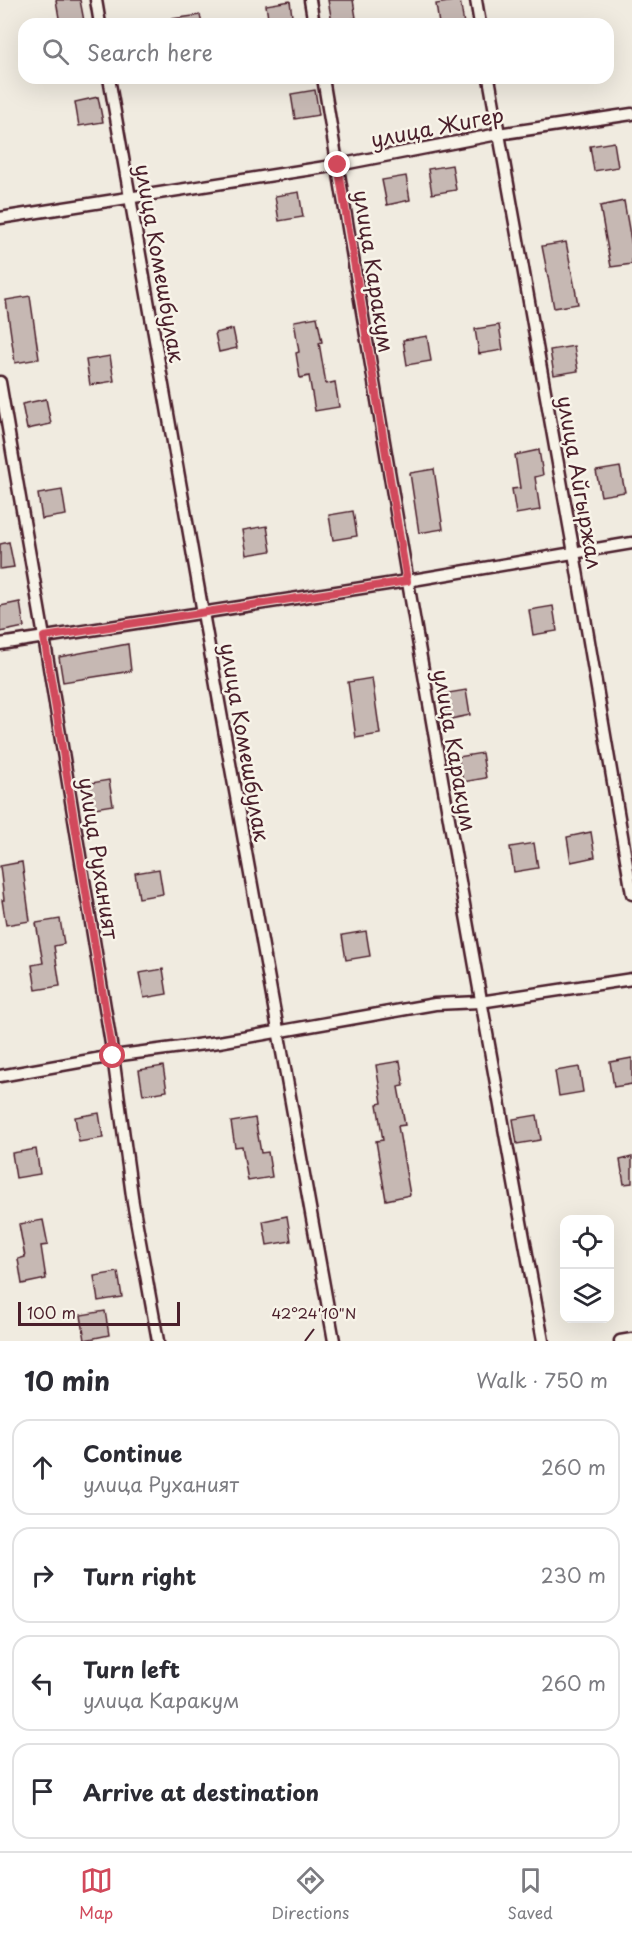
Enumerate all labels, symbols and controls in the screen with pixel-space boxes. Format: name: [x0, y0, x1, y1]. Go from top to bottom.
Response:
search box: [18, 18, 614, 84]
icon: search: [39, 35, 72, 68]
text: Search here: [87, 35, 213, 68]
street label: улица Жигер: [368, 97, 506, 155]
route end: [324, 151, 350, 177]
street label: улица Комешбулак: [128, 161, 194, 365]
street label: улица Каракум: [346, 187, 404, 355]
street label: улица Айгыржал: [550, 393, 612, 571]
street label: улица Комешбулак: [213, 640, 279, 844]
street label: улица Каракум: [426, 666, 486, 834]
street label: улица Руханият: [71, 775, 129, 942]
route start: [99, 1042, 125, 1068]
map controls: [560, 1215, 614, 1323]
button: locate: [560, 1215, 614, 1269]
button: layers: [560, 1269, 614, 1323]
scale bar: [18, 1299, 180, 1326]
text: 100 m: [27, 1300, 76, 1324]
text: 42°24'10"N: [271, 1301, 357, 1324]
text: 10 min: [24, 1361, 110, 1400]
text: Walk · 750 m: [476, 1365, 608, 1395]
text: Continue: [83, 1436, 182, 1469]
icon: ahead: [26, 1451, 59, 1484]
text: 260 m: [541, 1452, 606, 1482]
text: улица Руханият: [83, 1469, 239, 1499]
icon: right: [26, 1559, 59, 1592]
text: Turn right: [83, 1559, 196, 1592]
text: 230 m: [541, 1560, 606, 1590]
text: Turn left: [83, 1652, 180, 1685]
icon: left: [26, 1667, 59, 1700]
text: 260 m: [541, 1668, 606, 1698]
text: улица Каракум: [83, 1685, 240, 1715]
icon: arrive: [26, 1775, 59, 1808]
text: Arrive at destination: [83, 1775, 319, 1808]
tab: Map: [79, 1864, 113, 1924]
tab: Directions: [271, 1864, 349, 1924]
tab: Saved: [507, 1864, 553, 1924]

